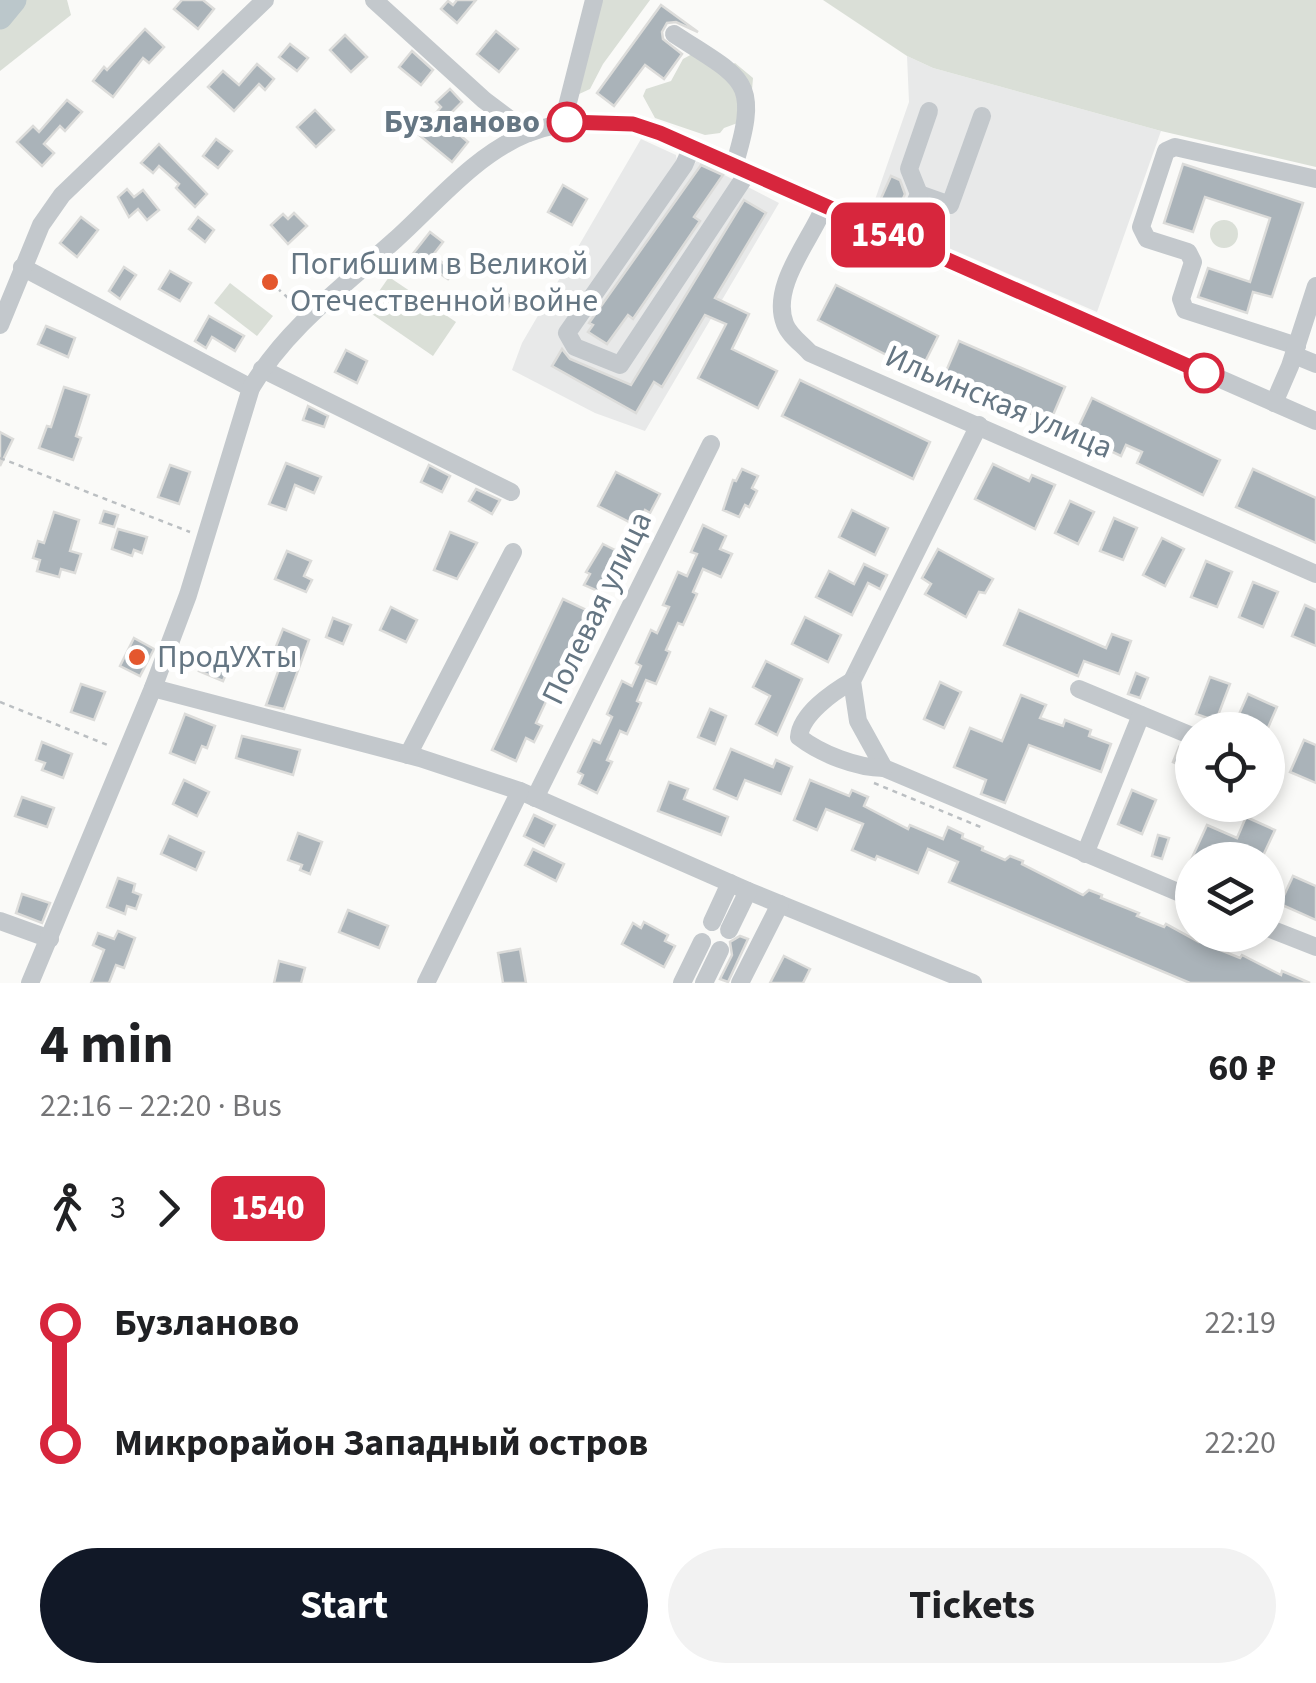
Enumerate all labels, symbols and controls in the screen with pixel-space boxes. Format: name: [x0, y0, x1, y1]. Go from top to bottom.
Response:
place label: Бузланово: [384, 99, 540, 145]
marker: Бузланово: [548, 103, 586, 141]
line badge: 1540: [818, 202, 958, 268]
text: 1540: [851, 210, 925, 260]
place label: Погибшим в Великой Отечественной войне: [290, 241, 598, 324]
marker: Погибшим в Великой Отечественной войне: [259, 271, 281, 293]
street label: Ильинская улица: [878, 333, 1120, 471]
unlabelled marker: [1185, 354, 1223, 392]
street label: Полевая улица: [530, 504, 664, 712]
place label: ПродУХты: [157, 634, 298, 680]
marker: ПродУХты: [126, 646, 148, 668]
map controls: [1175, 712, 1285, 952]
button: locate: [1175, 712, 1285, 822]
button: layers: [1175, 842, 1285, 952]
text: 4 min: [40, 1006, 174, 1084]
text: 60 ₽: [1208, 1041, 1276, 1095]
text: 22:16 – 22:20 · Bus: [40, 1083, 282, 1129]
icon: walk: [40, 1181, 95, 1236]
icon: forward: [141, 1181, 196, 1236]
text: 1540: [231, 1183, 305, 1233]
text: 3: [110, 1185, 126, 1231]
text: Бузланово: [114, 1296, 299, 1350]
text: 22:19: [1204, 1300, 1276, 1346]
text: Микрорайон Западный остров: [114, 1416, 648, 1470]
text: 22:20: [1204, 1420, 1276, 1466]
button: Start: [40, 1548, 648, 1663]
button: Tickets: [668, 1548, 1276, 1663]

